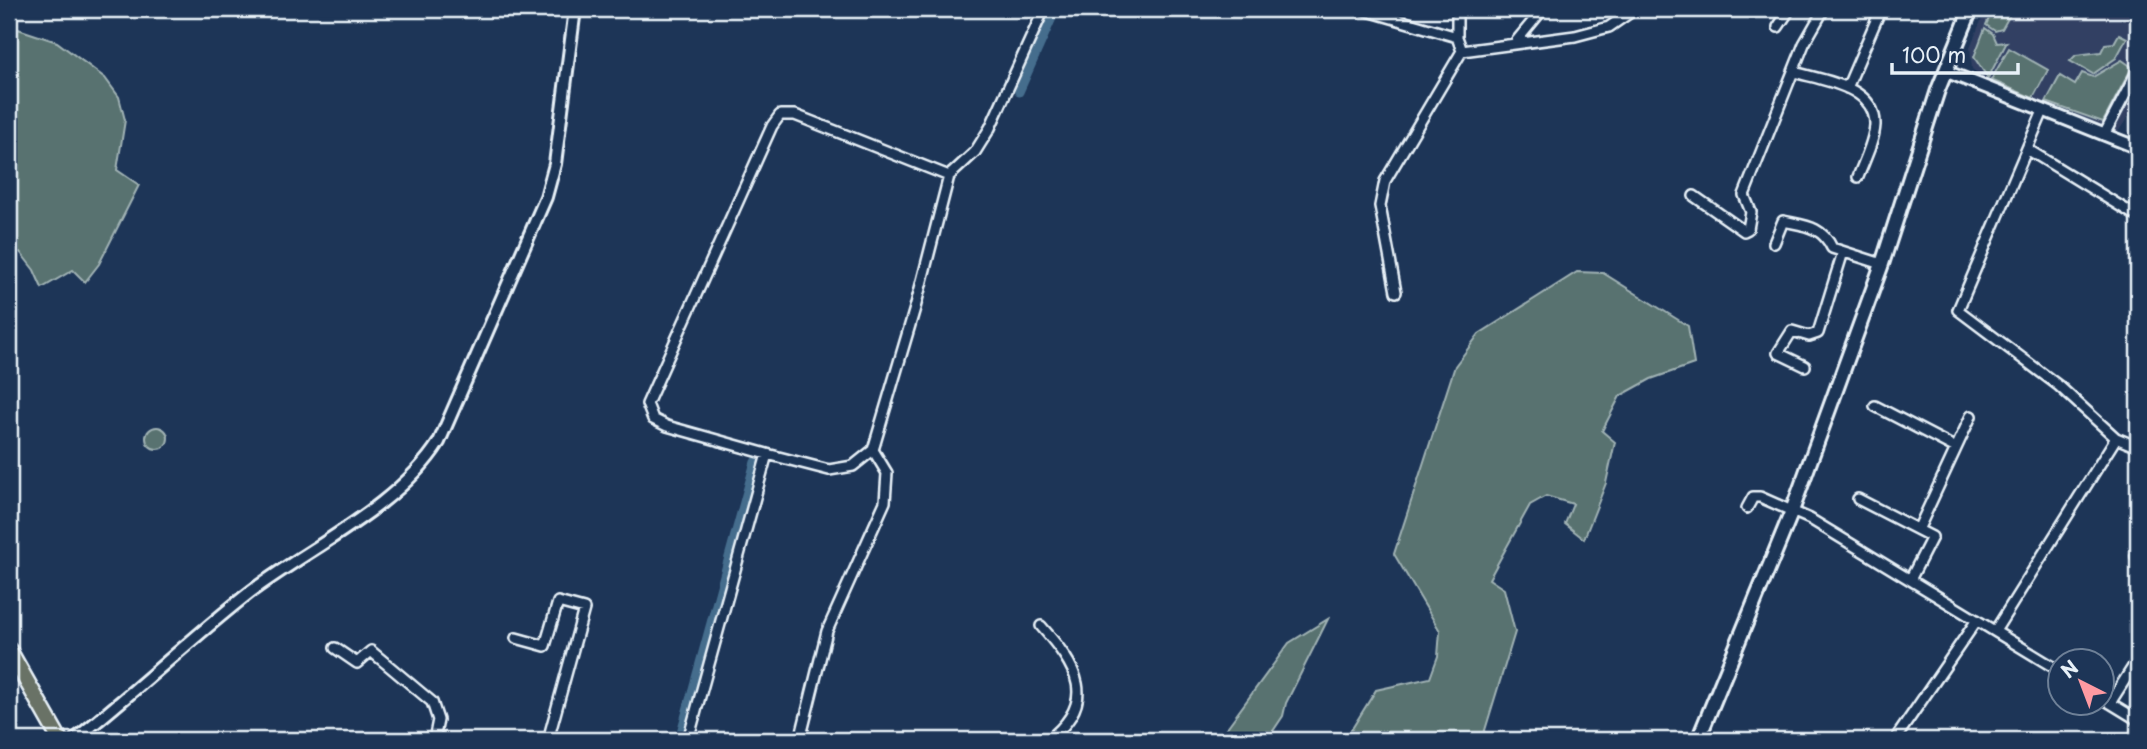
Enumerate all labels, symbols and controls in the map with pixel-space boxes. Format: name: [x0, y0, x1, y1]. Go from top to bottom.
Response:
scale bar: [1892, 32, 2018, 76]
text: 100 m: [1902, 38, 1966, 70]
north arrow: [2046, 648, 2116, 718]
text: N: [2054, 653, 2084, 684]

